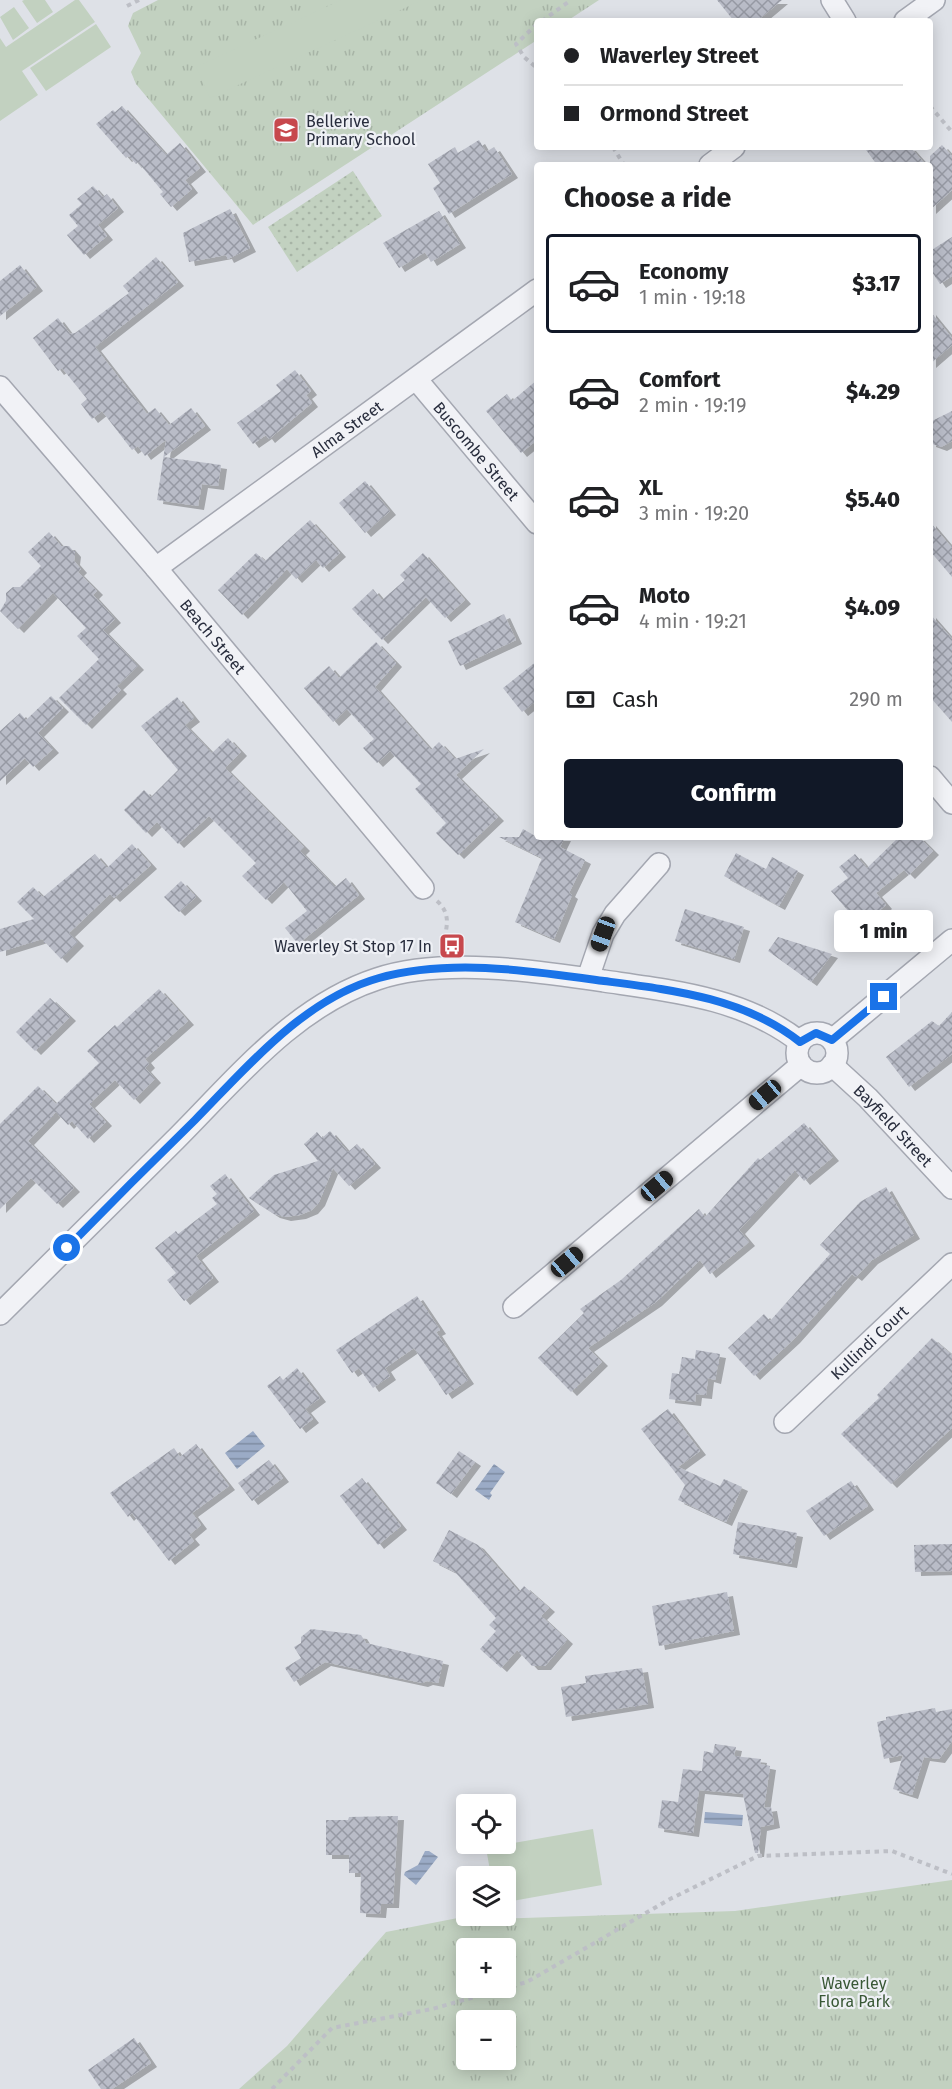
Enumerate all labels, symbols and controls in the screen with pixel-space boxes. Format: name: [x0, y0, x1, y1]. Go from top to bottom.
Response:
text: Waverley Street: [600, 42, 759, 69]
text: Ormond Street: [600, 100, 749, 127]
place label: Bellerive Primary School: [306, 112, 416, 149]
school or university icon: Bellerive Primary School: [271, 115, 301, 145]
text: Choose a ride: [564, 182, 731, 214]
icon: car: [567, 257, 621, 311]
text: Economy: [639, 258, 728, 285]
text: $3.17: [852, 270, 900, 297]
text: 1 min · 19:18: [639, 285, 746, 309]
icon: car: [567, 365, 621, 419]
text: Comfort: [639, 366, 720, 393]
text: $4.29: [846, 378, 900, 405]
text: 2 min · 19:19: [639, 393, 746, 417]
street label: Alma Street: [307, 396, 386, 461]
street label: Buscombe Street: [430, 398, 523, 504]
icon: car: [567, 473, 621, 527]
text: XL: [639, 474, 663, 501]
text: $5.40: [845, 486, 900, 513]
text: 3 min · 19:20: [639, 501, 749, 525]
icon: car: [567, 581, 621, 635]
text: Moto: [639, 582, 690, 609]
text: $4.09: [845, 594, 900, 621]
street label: Beach Street: [176, 595, 250, 678]
text: 4 min · 19:21: [639, 609, 747, 633]
icon: cash: [564, 683, 597, 716]
text: Cash: [612, 686, 659, 713]
text: 290 m: [849, 687, 903, 711]
button: Confirm: [564, 759, 903, 828]
callout: 1 min: [834, 910, 934, 952]
car: [588, 914, 618, 954]
text: 1 min: [860, 919, 907, 943]
bus stop icon: Waverley St Stop 17 In: [437, 931, 467, 961]
place label: Waverley St Stop 17 In: [274, 937, 432, 956]
route end: [870, 983, 897, 1010]
car: [745, 1077, 785, 1113]
street label: Bayfield Street: [850, 1080, 937, 1171]
car: [637, 1168, 677, 1204]
route start: [53, 1234, 80, 1261]
car: [547, 1244, 587, 1280]
street label: Kullindi Court: [827, 1301, 912, 1383]
map controls: [456, 1794, 516, 2070]
button: locate: [456, 1794, 516, 1854]
button: layers: [456, 1866, 516, 1926]
button: +: [456, 1938, 516, 1998]
park label: Waverley Flora Park: [818, 1974, 891, 2011]
button: −: [456, 2010, 516, 2070]

